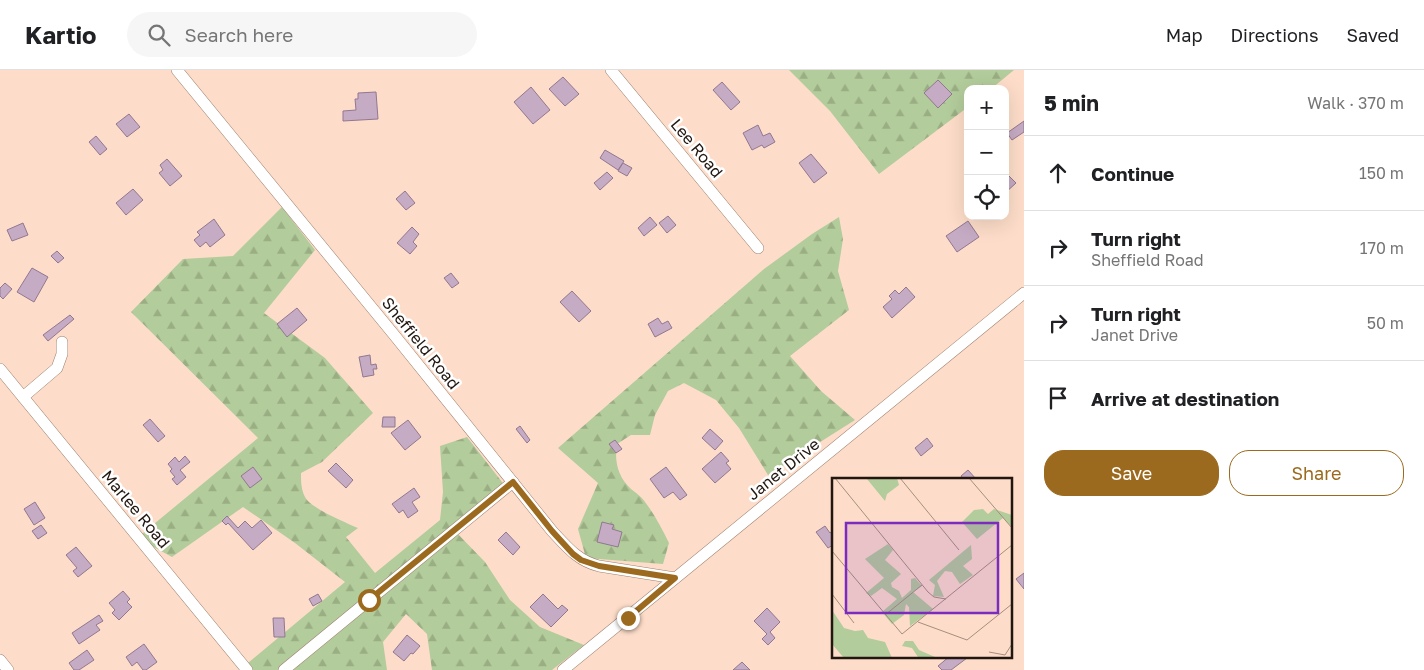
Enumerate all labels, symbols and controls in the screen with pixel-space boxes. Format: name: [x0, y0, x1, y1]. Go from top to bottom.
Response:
search box: [127, 12, 477, 57]
text: Kartio: [25, 20, 97, 49]
icon: search: [145, 21, 173, 49]
text: Search here: [185, 23, 293, 46]
text: Map: [1166, 24, 1202, 46]
text: Directions: [1230, 24, 1318, 46]
text: Saved: [1346, 24, 1399, 46]
map controls: [964, 85, 1009, 220]
button: +: [964, 85, 1009, 130]
text: 5 min: [1044, 90, 1099, 116]
text: Walk · 370 m: [1307, 93, 1404, 113]
street label: Lee Road: [667, 114, 727, 182]
button: −: [964, 130, 1009, 175]
icon: ahead: [1044, 159, 1072, 187]
text: Continue: [1091, 162, 1174, 185]
text: 150 m: [1359, 163, 1404, 183]
button: locate: [964, 175, 1009, 220]
text: Turn right: [1091, 227, 1181, 250]
icon: right: [1044, 234, 1072, 262]
text: 170 m: [1360, 238, 1404, 258]
text: Sheffield Road: [1091, 250, 1204, 270]
street label: Sheffield Road: [378, 293, 464, 393]
text: Turn right: [1091, 302, 1181, 325]
icon: right: [1044, 309, 1072, 337]
text: 50 m: [1367, 313, 1404, 333]
text: Janet Drive: [1091, 325, 1178, 345]
icon: arrive: [1044, 384, 1072, 412]
text: Arrive at destination: [1091, 387, 1279, 410]
street label: Janet Drive: [743, 434, 823, 504]
button: Save: [1044, 450, 1219, 496]
button: Share: [1229, 450, 1404, 496]
street label: Marlee Road: [98, 466, 174, 552]
inset map: [832, 478, 1012, 658]
route start: [358, 589, 381, 612]
route end: [617, 607, 640, 630]

